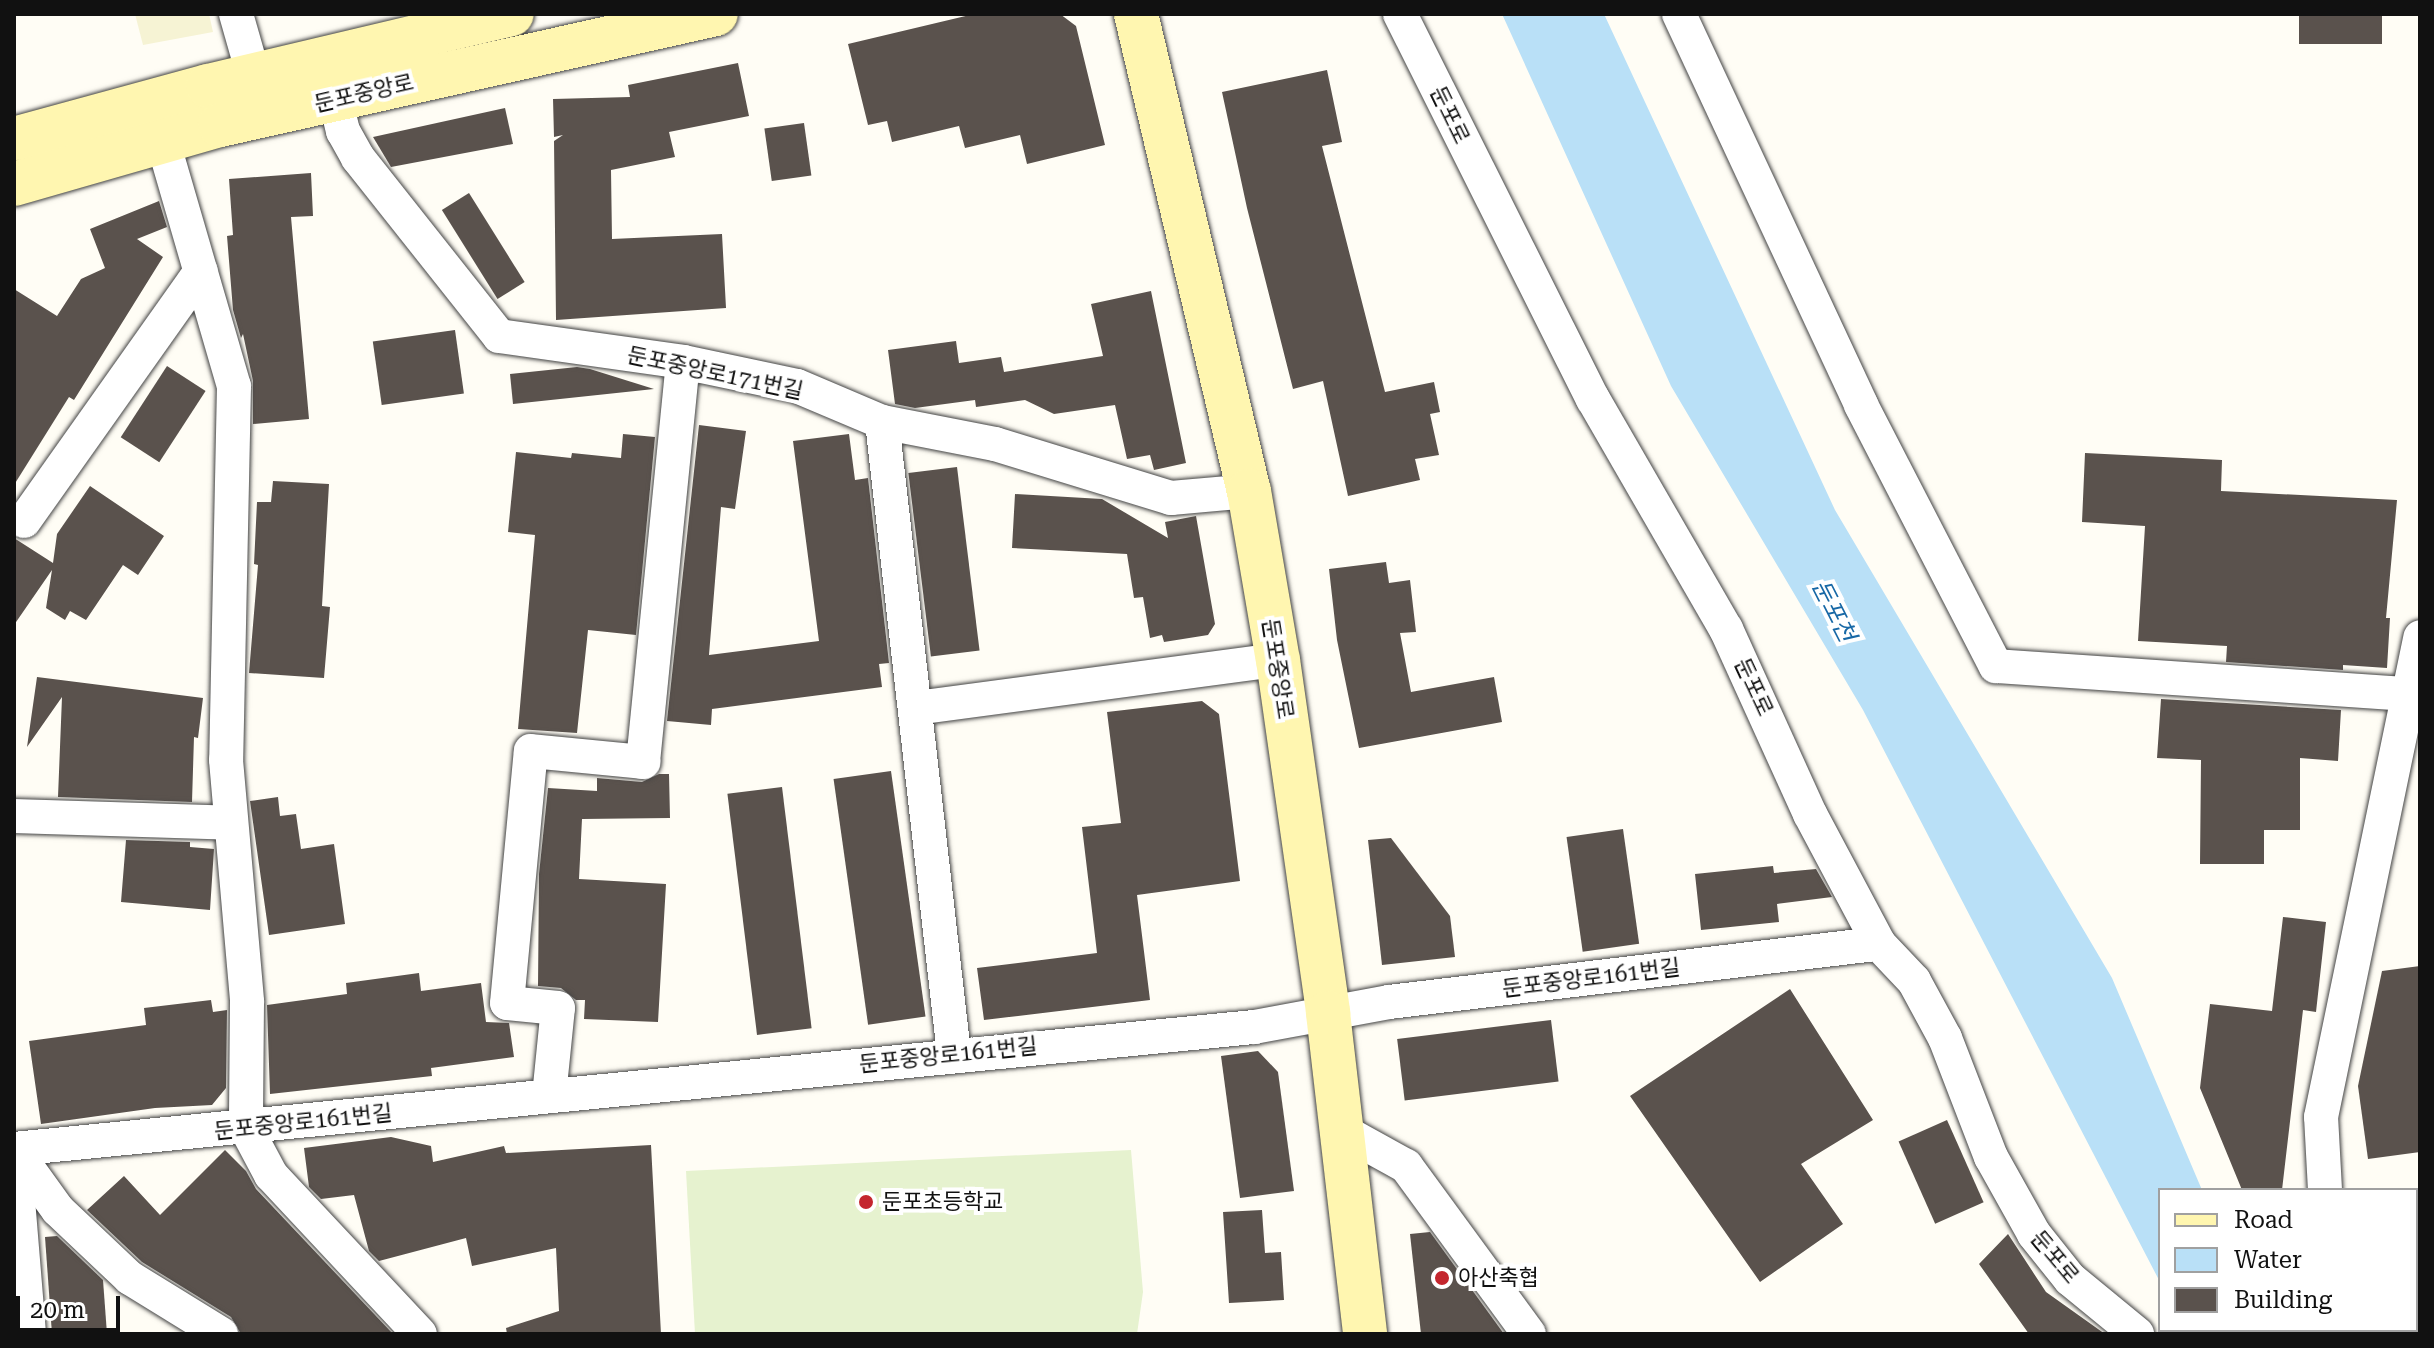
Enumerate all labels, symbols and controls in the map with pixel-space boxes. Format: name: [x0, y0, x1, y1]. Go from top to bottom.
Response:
street label: 둔포중앙로: [312, 69, 416, 117]
street label: 둔포로: [1425, 82, 1475, 148]
street label: 둔포중앙로171번길: [625, 342, 805, 404]
water label: 둔포천: [1805, 575, 1861, 647]
street label: 둔포중앙로: [1257, 617, 1299, 721]
street label: 둔포로: [1729, 654, 1779, 720]
street label: 둔포중앙로161번길: [1501, 954, 1681, 1002]
street label: 둔포중앙로161번길: [858, 1033, 1038, 1077]
street label: 둔포중앙로161번길: [213, 1100, 393, 1144]
legend: [2158, 1188, 2418, 1332]
place label: 둔포초등학교: [882, 1189, 1003, 1215]
marker: 둔포초등학교: [857, 1193, 875, 1211]
text: Road: [2234, 1206, 2293, 1234]
street label: 둔포로: [2025, 1225, 2085, 1289]
text: Water: [2234, 1246, 2302, 1274]
place label: 아산축협: [1458, 1265, 1539, 1291]
marker: 아산축협: [1433, 1269, 1451, 1287]
scale bar: [20, 1280, 124, 1330]
text: Building: [2234, 1286, 2332, 1314]
text: 20 m: [30, 1296, 85, 1324]

